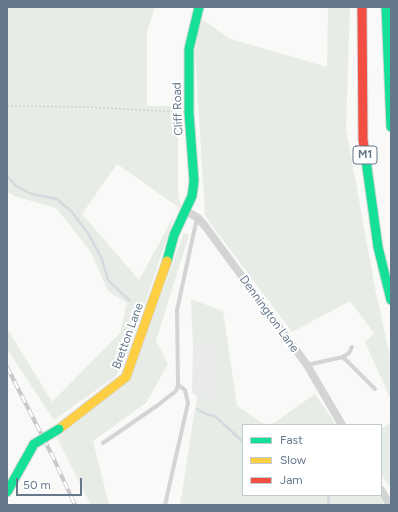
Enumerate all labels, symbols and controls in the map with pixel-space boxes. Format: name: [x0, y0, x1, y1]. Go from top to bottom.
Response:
street label: Cliff Road: [170, 82, 186, 136]
road number: M1: [353, 146, 377, 164]
street label: Dennington Lane: [236, 273, 302, 355]
street label: Bretton Lane: [109, 301, 147, 371]
legend: [242, 424, 382, 496]
text: Fast: [280, 433, 303, 447]
text: Slow: [280, 453, 306, 467]
scale bar: [18, 470, 84, 496]
text: Jam: [280, 473, 303, 487]
text: 50 m: [23, 478, 51, 492]

